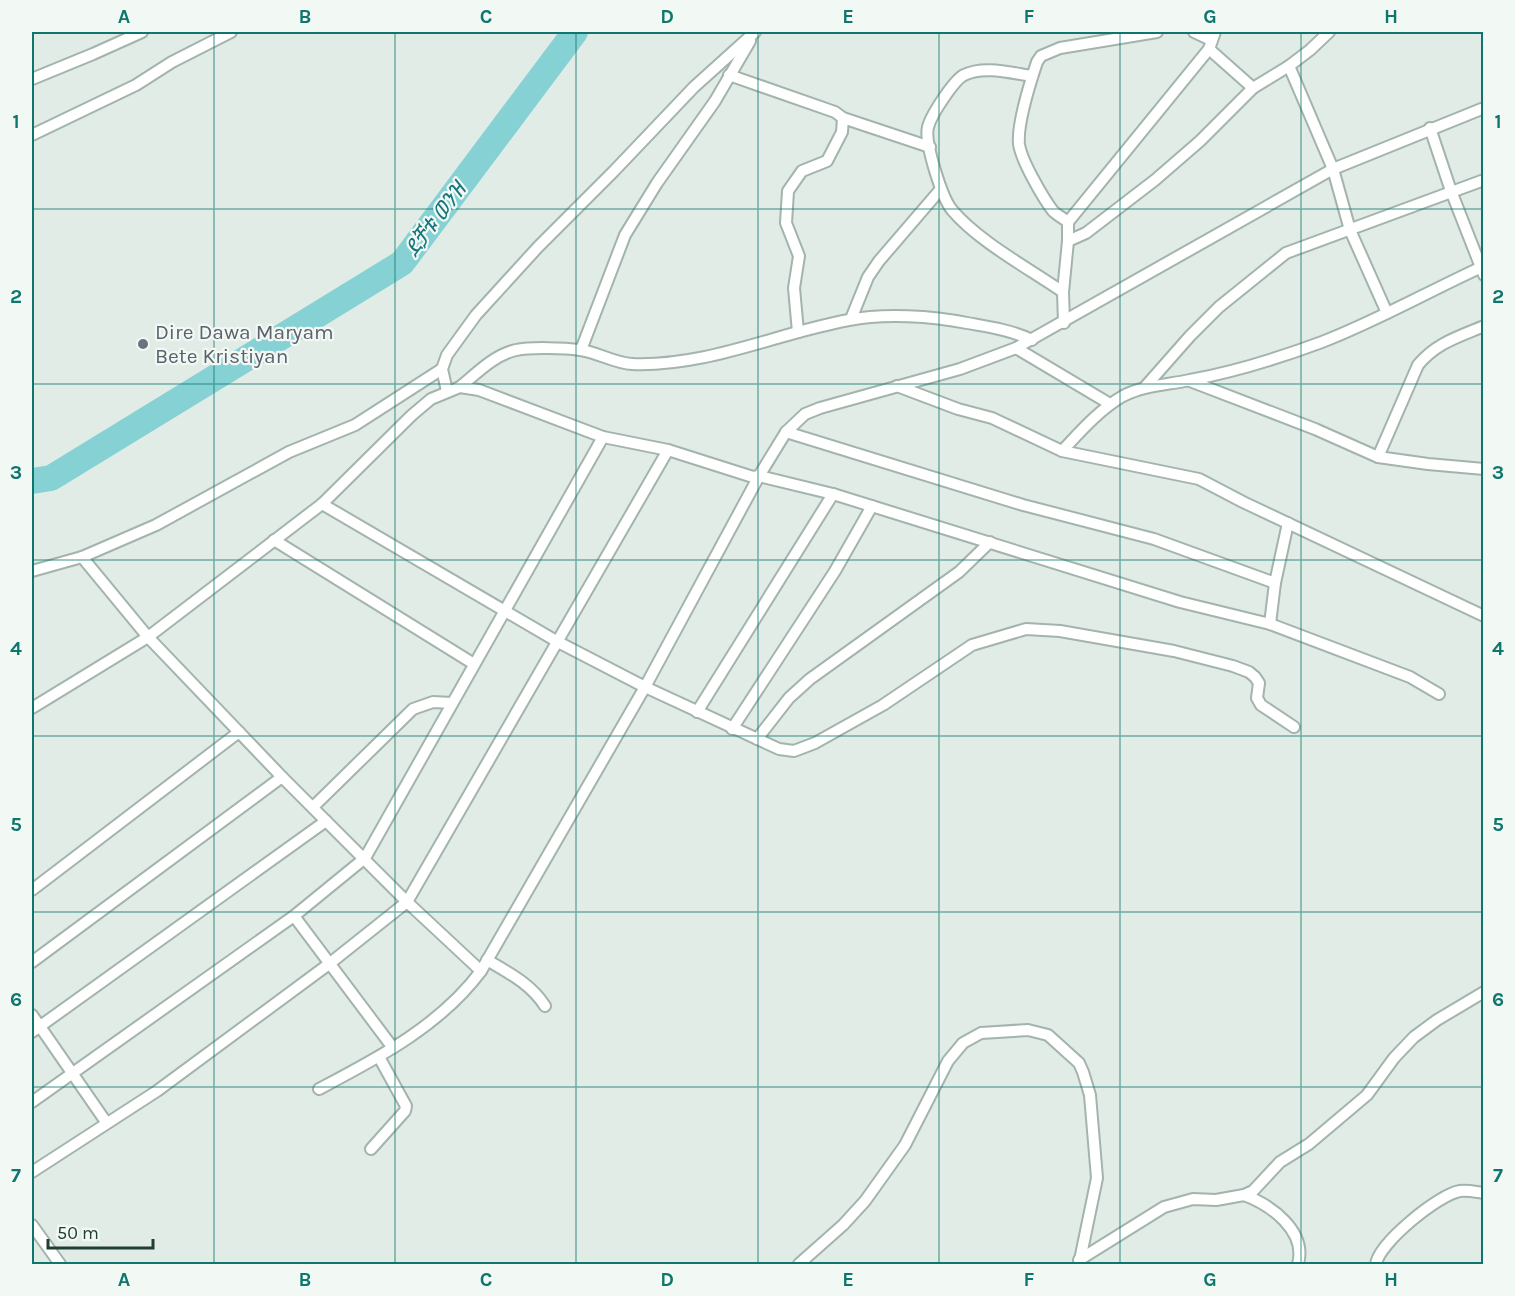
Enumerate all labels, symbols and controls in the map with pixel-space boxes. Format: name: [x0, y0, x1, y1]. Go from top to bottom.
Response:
text: A: [118, 5, 131, 28]
text: B: [299, 5, 311, 28]
text: C: [480, 5, 492, 28]
text: D: [660, 5, 674, 28]
text: E: [842, 5, 854, 28]
text: F: [1024, 5, 1035, 28]
text: G: [1203, 5, 1217, 28]
text: H: [1384, 5, 1398, 28]
text: 1: [12, 110, 20, 133]
text: 1: [1494, 110, 1502, 133]
water label: ደቻቱ ወንዝ: [399, 176, 473, 262]
text: 2: [10, 285, 22, 308]
text: 2: [1492, 285, 1504, 308]
place label: Dire Dawa Maryam Bete Kristiyan: [155, 320, 334, 368]
marker: Dire Dawa Maryam Bete Kristiyan: [136, 337, 150, 351]
text: 3: [10, 461, 22, 484]
text: 3: [1492, 461, 1504, 484]
text: 4: [10, 637, 22, 660]
text: 4: [1492, 637, 1504, 660]
text: 5: [10, 813, 22, 836]
text: 5: [1492, 813, 1504, 836]
text: 6: [10, 988, 22, 1011]
text: 6: [1492, 988, 1504, 1011]
text: 7: [11, 1164, 21, 1187]
text: 7: [1493, 1164, 1503, 1187]
scale bar: [48, 1212, 153, 1250]
text: 50 m: [57, 1222, 99, 1244]
text: A: [118, 1268, 131, 1291]
text: B: [299, 1268, 311, 1291]
text: C: [480, 1268, 492, 1291]
text: D: [660, 1268, 674, 1291]
text: E: [842, 1268, 854, 1291]
text: F: [1024, 1268, 1035, 1291]
text: G: [1203, 1268, 1217, 1291]
text: H: [1384, 1268, 1398, 1291]

